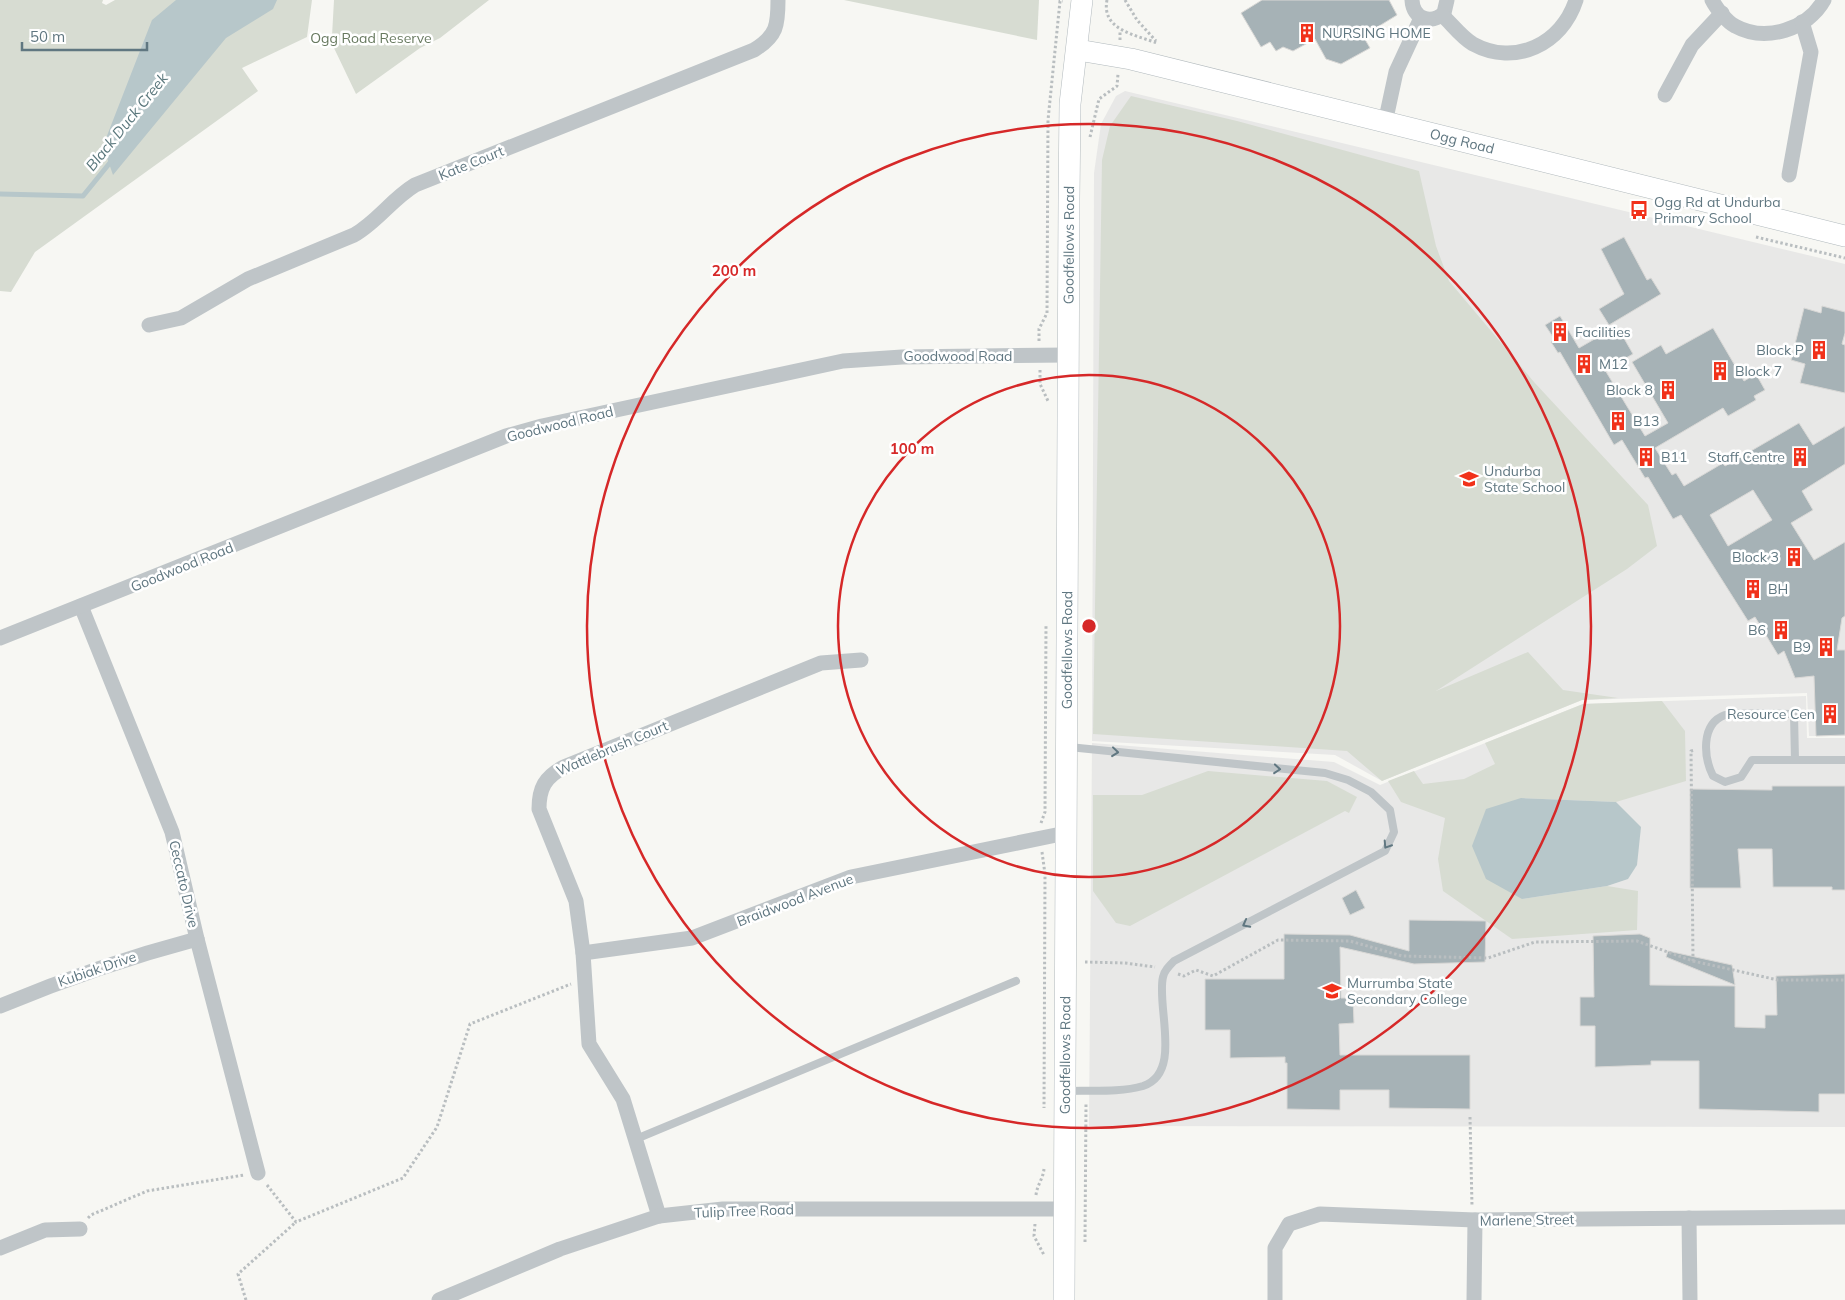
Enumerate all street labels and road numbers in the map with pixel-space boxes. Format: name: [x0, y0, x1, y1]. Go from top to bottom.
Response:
street label: Ogg Road: [1428, 124, 1496, 158]
street label: Kate Court: [436, 142, 506, 184]
street label: Goodfellows Road: [1060, 186, 1078, 304]
street label: Goodwood Road: [903, 347, 1013, 365]
street label: Goodwood Road: [505, 402, 615, 446]
street label: Goodwood Road: [128, 538, 236, 596]
street label: Goodfellows Road: [1058, 591, 1076, 709]
street label: Wattlebrush Court: [553, 716, 671, 780]
street label: Ceccato Drive: [165, 839, 203, 929]
street label: Braidwood Avenue: [734, 869, 856, 931]
street label: Kubiak Drive: [55, 947, 139, 991]
street label: Goodfellows Road: [1056, 996, 1074, 1114]
street label: Tulip Tree Road: [694, 1200, 794, 1222]
street label: Marlene Street: [1480, 1210, 1575, 1230]

